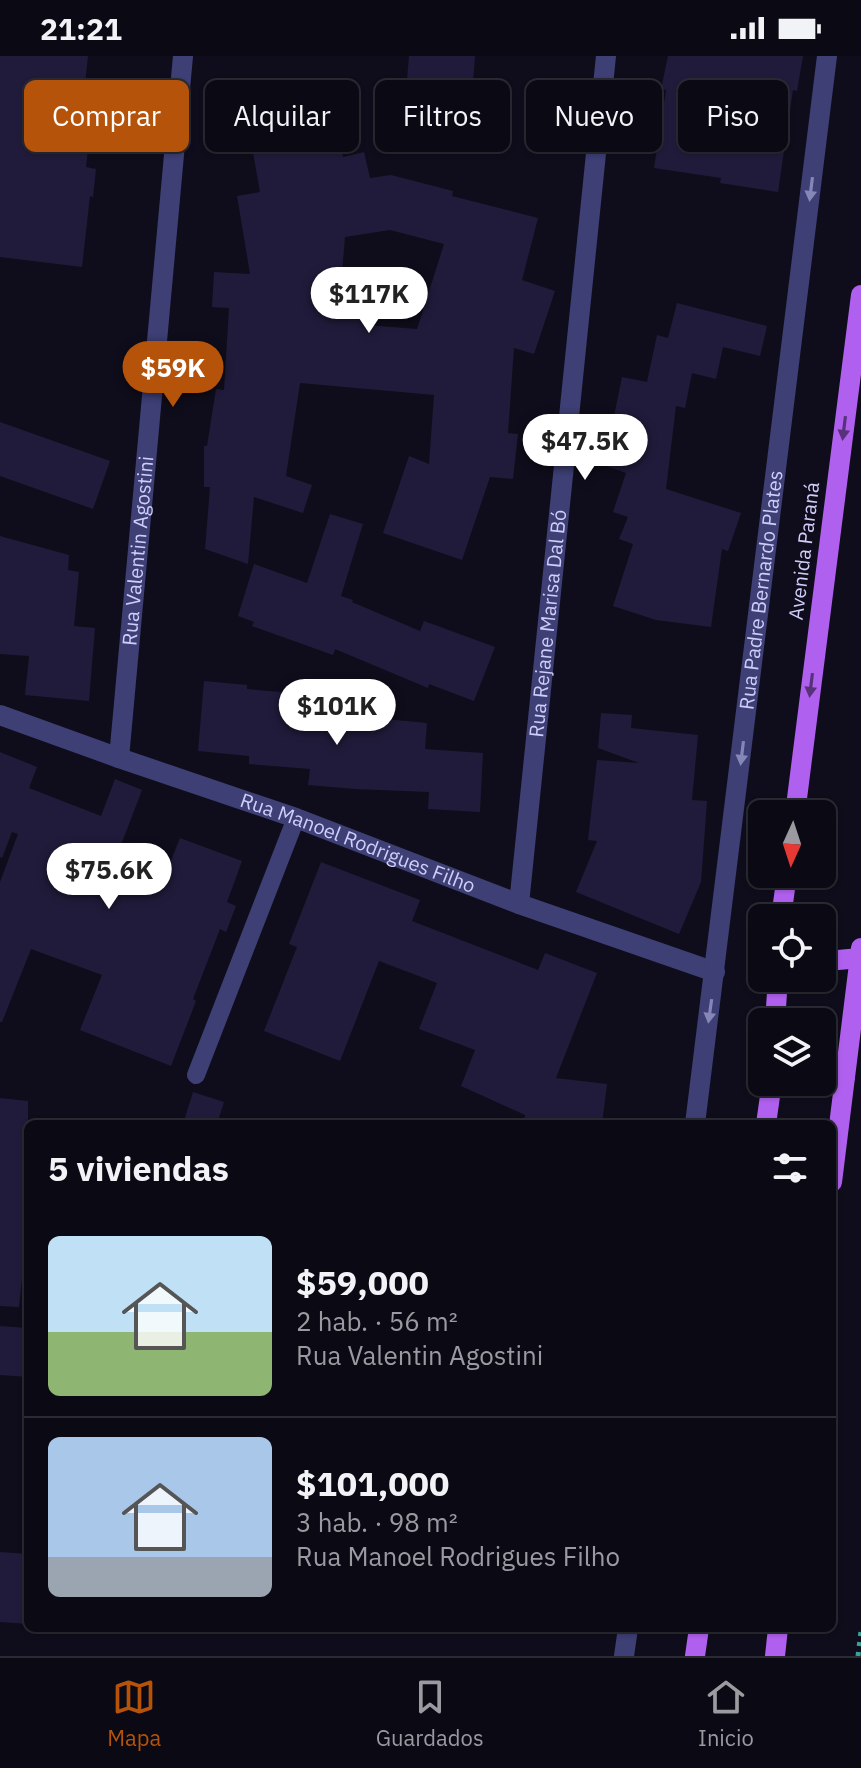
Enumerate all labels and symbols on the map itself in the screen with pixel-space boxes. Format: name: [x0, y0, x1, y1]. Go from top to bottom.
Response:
one-way arrow: [804, 177, 817, 202]
pin: $117K: [313, 267, 425, 335]
pin: $59K: [126, 341, 220, 409]
pin: $47.5K: [520, 414, 650, 482]
one-way arrow: [837, 415, 850, 440]
street label: Rua Valentin Agostini: [115, 455, 159, 647]
street label: Rua Padre Bernardo Plates: [732, 469, 789, 711]
street label: Avenida Paraná: [782, 480, 825, 622]
street label: Rua Rejane Marisa Dal Bó: [522, 508, 572, 739]
one-way arrow: [804, 673, 817, 698]
pin: $101K: [281, 679, 393, 747]
one-way arrow: [735, 741, 748, 766]
street label: Rua Manoel Rodrigues Filho: [237, 786, 480, 899]
north arrow: [748, 800, 836, 888]
pin: $75.6K: [44, 843, 174, 911]
one-way arrow: [703, 999, 716, 1024]

